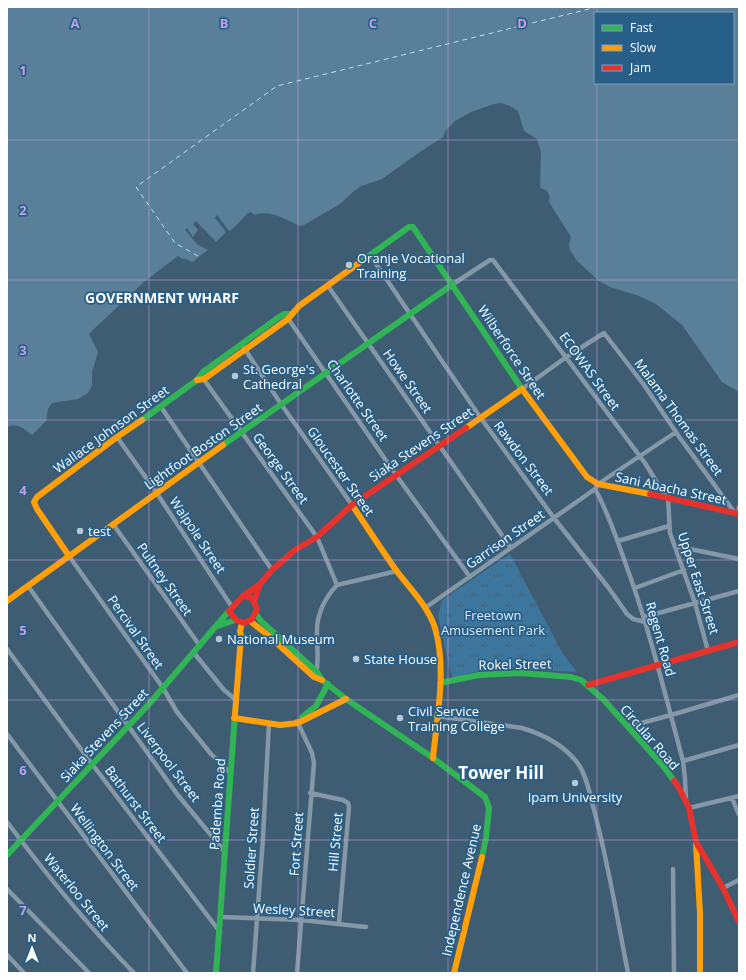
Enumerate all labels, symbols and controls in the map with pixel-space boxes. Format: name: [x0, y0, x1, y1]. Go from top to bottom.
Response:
legend: [594, 12, 734, 84]
text: A: [71, 14, 80, 32]
text: B: [220, 14, 229, 32]
text: C: [369, 14, 377, 32]
text: D: [517, 14, 527, 32]
text: Fast: [630, 19, 653, 36]
text: Slow: [630, 39, 657, 56]
text: Jam: [629, 59, 651, 76]
text: 1: [19, 61, 27, 79]
text: 2: [19, 201, 27, 219]
place label: Oranje Vocational Training: [357, 249, 465, 282]
marker: Oranje Vocational Training: [344, 260, 354, 270]
district label: GOVERNMENT WHARF: [85, 288, 239, 307]
street label: Wilberforce Street: [474, 301, 550, 403]
street label: ECOWAS Street: [556, 328, 625, 414]
text: 3: [19, 341, 27, 359]
street label: Howe Street: [379, 345, 437, 417]
street label: Charlotte Street: [323, 355, 393, 445]
street label: Malama Thomas Street: [631, 355, 728, 479]
place label: St. George's Cathedral: [243, 360, 315, 393]
marker: St. George's Cathedral: [230, 371, 240, 381]
street label: Wallace Johnson Street: [50, 381, 173, 477]
street label: Lightfoot Boston Street: [140, 398, 266, 494]
street label: Siaka Stevens Street: [365, 402, 477, 486]
street label: Rawdon Street: [490, 417, 558, 499]
street label: Gloucester Street: [303, 423, 379, 520]
street label: George Street: [249, 429, 313, 508]
street label: Sani Abacha Street: [614, 467, 729, 509]
text: 4: [19, 481, 27, 499]
street label: Walpole Street: [166, 493, 230, 577]
street label: Garrison Street: [462, 505, 548, 573]
place label: test: [88, 522, 111, 540]
marker: test: [75, 526, 85, 536]
street label: Upper East Street: [674, 530, 724, 637]
street label: Pultney Street: [133, 539, 197, 619]
street label: Percival Street: [104, 591, 168, 673]
street label: Regent Road: [642, 600, 680, 678]
park label: Freetown Amusement Park: [441, 606, 545, 639]
text: 5: [19, 621, 27, 639]
place label: National Museum: [227, 630, 335, 648]
marker: National Museum: [214, 634, 224, 644]
place label: State House: [364, 650, 437, 668]
marker: State House: [351, 654, 361, 664]
street label: Rokel Street: [478, 654, 552, 674]
street label: Siaka Stevens Street: [56, 684, 152, 786]
street label: Circular Road: [617, 700, 683, 774]
place label: Civil Service Training College: [408, 702, 505, 735]
marker: Civil Service Training College: [395, 713, 405, 723]
street label: Liverpool Street: [133, 718, 205, 806]
street label: Pademba Road: [205, 758, 229, 850]
text: 6: [19, 761, 27, 779]
district label: Tower Hill: [458, 761, 544, 784]
street label: Bathurst Street: [101, 762, 171, 846]
marker: Ipam University: [570, 778, 580, 788]
place label: Ipam University: [528, 788, 623, 806]
street label: Wellington Street: [66, 800, 144, 894]
street label: Soldier Street: [239, 806, 263, 889]
street label: Fort Street: [285, 811, 307, 877]
street label: Hill Street: [323, 811, 347, 872]
street label: Independence Avenue: [437, 822, 485, 958]
street label: Waterloo Street: [40, 849, 114, 935]
street label: Wesley Street: [252, 899, 336, 921]
text: 7: [19, 901, 27, 919]
north arrow: [12, 928, 52, 968]
text: N: [28, 930, 36, 945]

